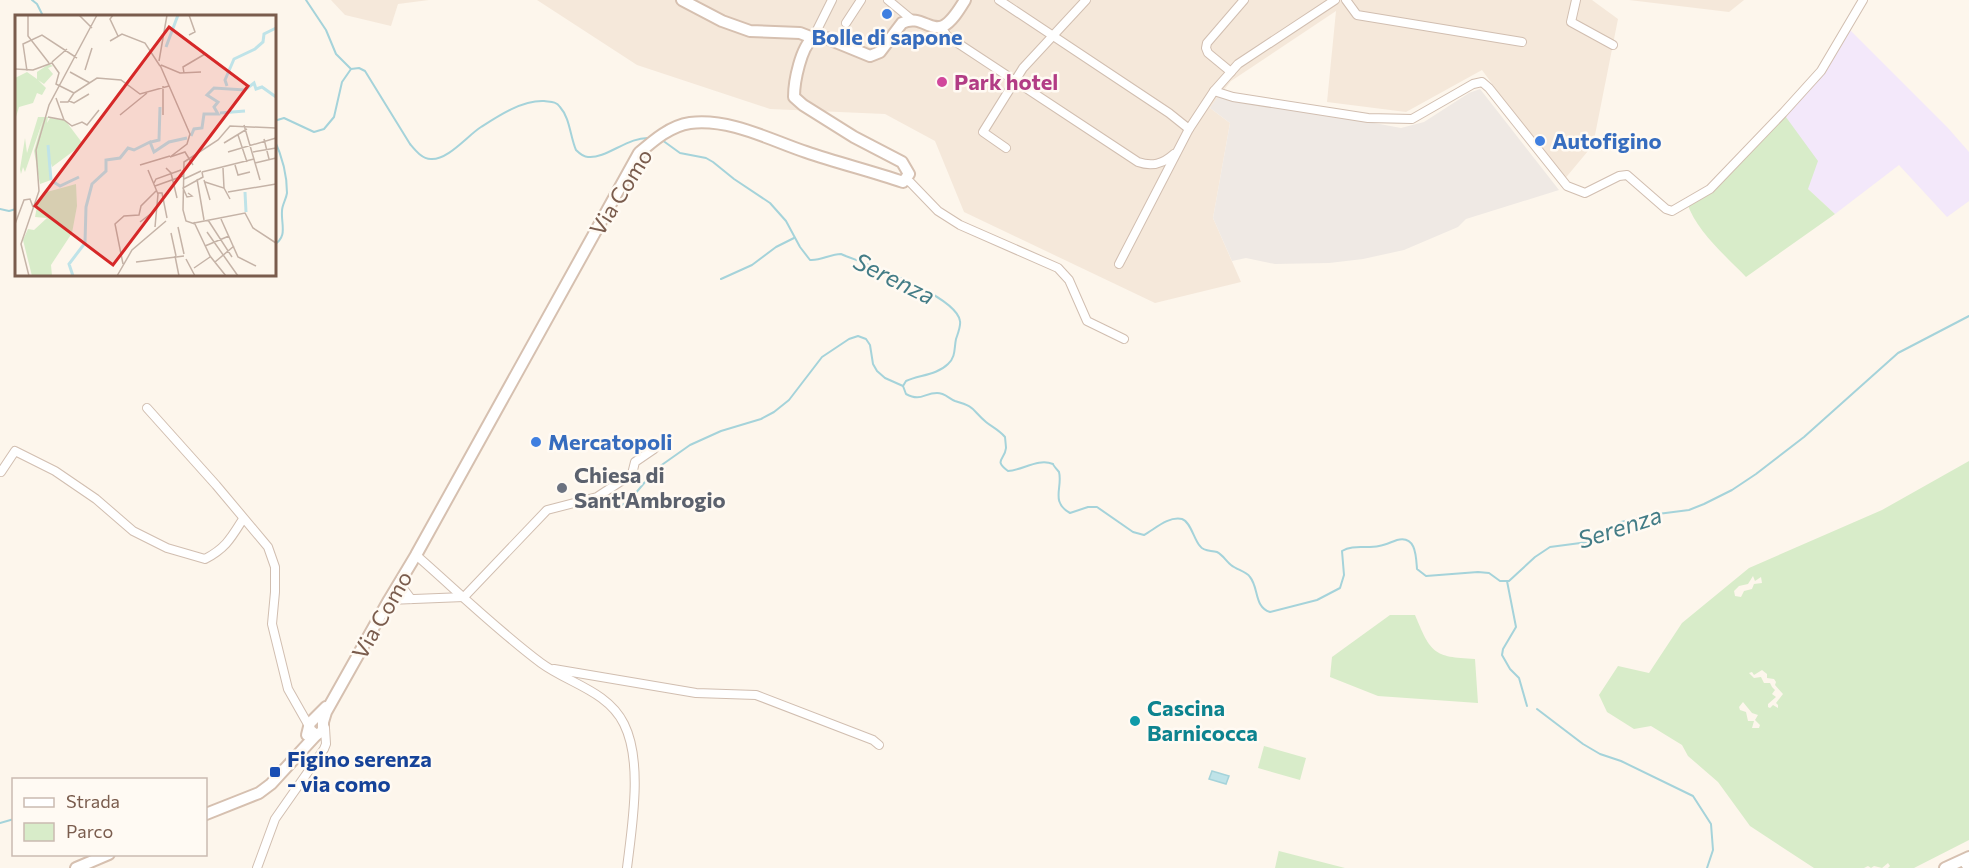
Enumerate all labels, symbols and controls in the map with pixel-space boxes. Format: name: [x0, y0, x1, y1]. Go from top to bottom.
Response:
marker: Bolle di sapone: [880, 7, 894, 21]
inset map: [15, 15, 276, 276]
place label: Bolle di sapone: [811, 23, 963, 50]
place label: Park hotel: [954, 68, 1058, 95]
marker: Park hotel: [935, 75, 949, 89]
place label: Autofigino: [1552, 127, 1662, 154]
marker: Autofigino: [1533, 134, 1547, 148]
street label: Via Como: [583, 143, 658, 240]
water label: Serenza: [849, 246, 940, 310]
place label: Mercatopoli: [548, 428, 672, 455]
marker: Mercatopoli: [529, 435, 543, 449]
place label: Chiesa di Sant'Ambrogio: [574, 461, 726, 513]
marker: Chiesa di Sant'Ambrogio: [555, 481, 569, 495]
water label: Serenza: [1574, 499, 1665, 554]
street label: Via Como: [346, 566, 418, 664]
place label: Cascina Barnicocca: [1147, 694, 1258, 746]
marker: Cascina Barnicocca: [1128, 714, 1142, 728]
place label: Figino serenza - via como: [287, 745, 432, 797]
marker: Figino serenza - via como: [268, 765, 282, 779]
legend: [12, 778, 207, 856]
text: Strada: [66, 790, 120, 812]
text: Parco: [66, 820, 113, 842]

